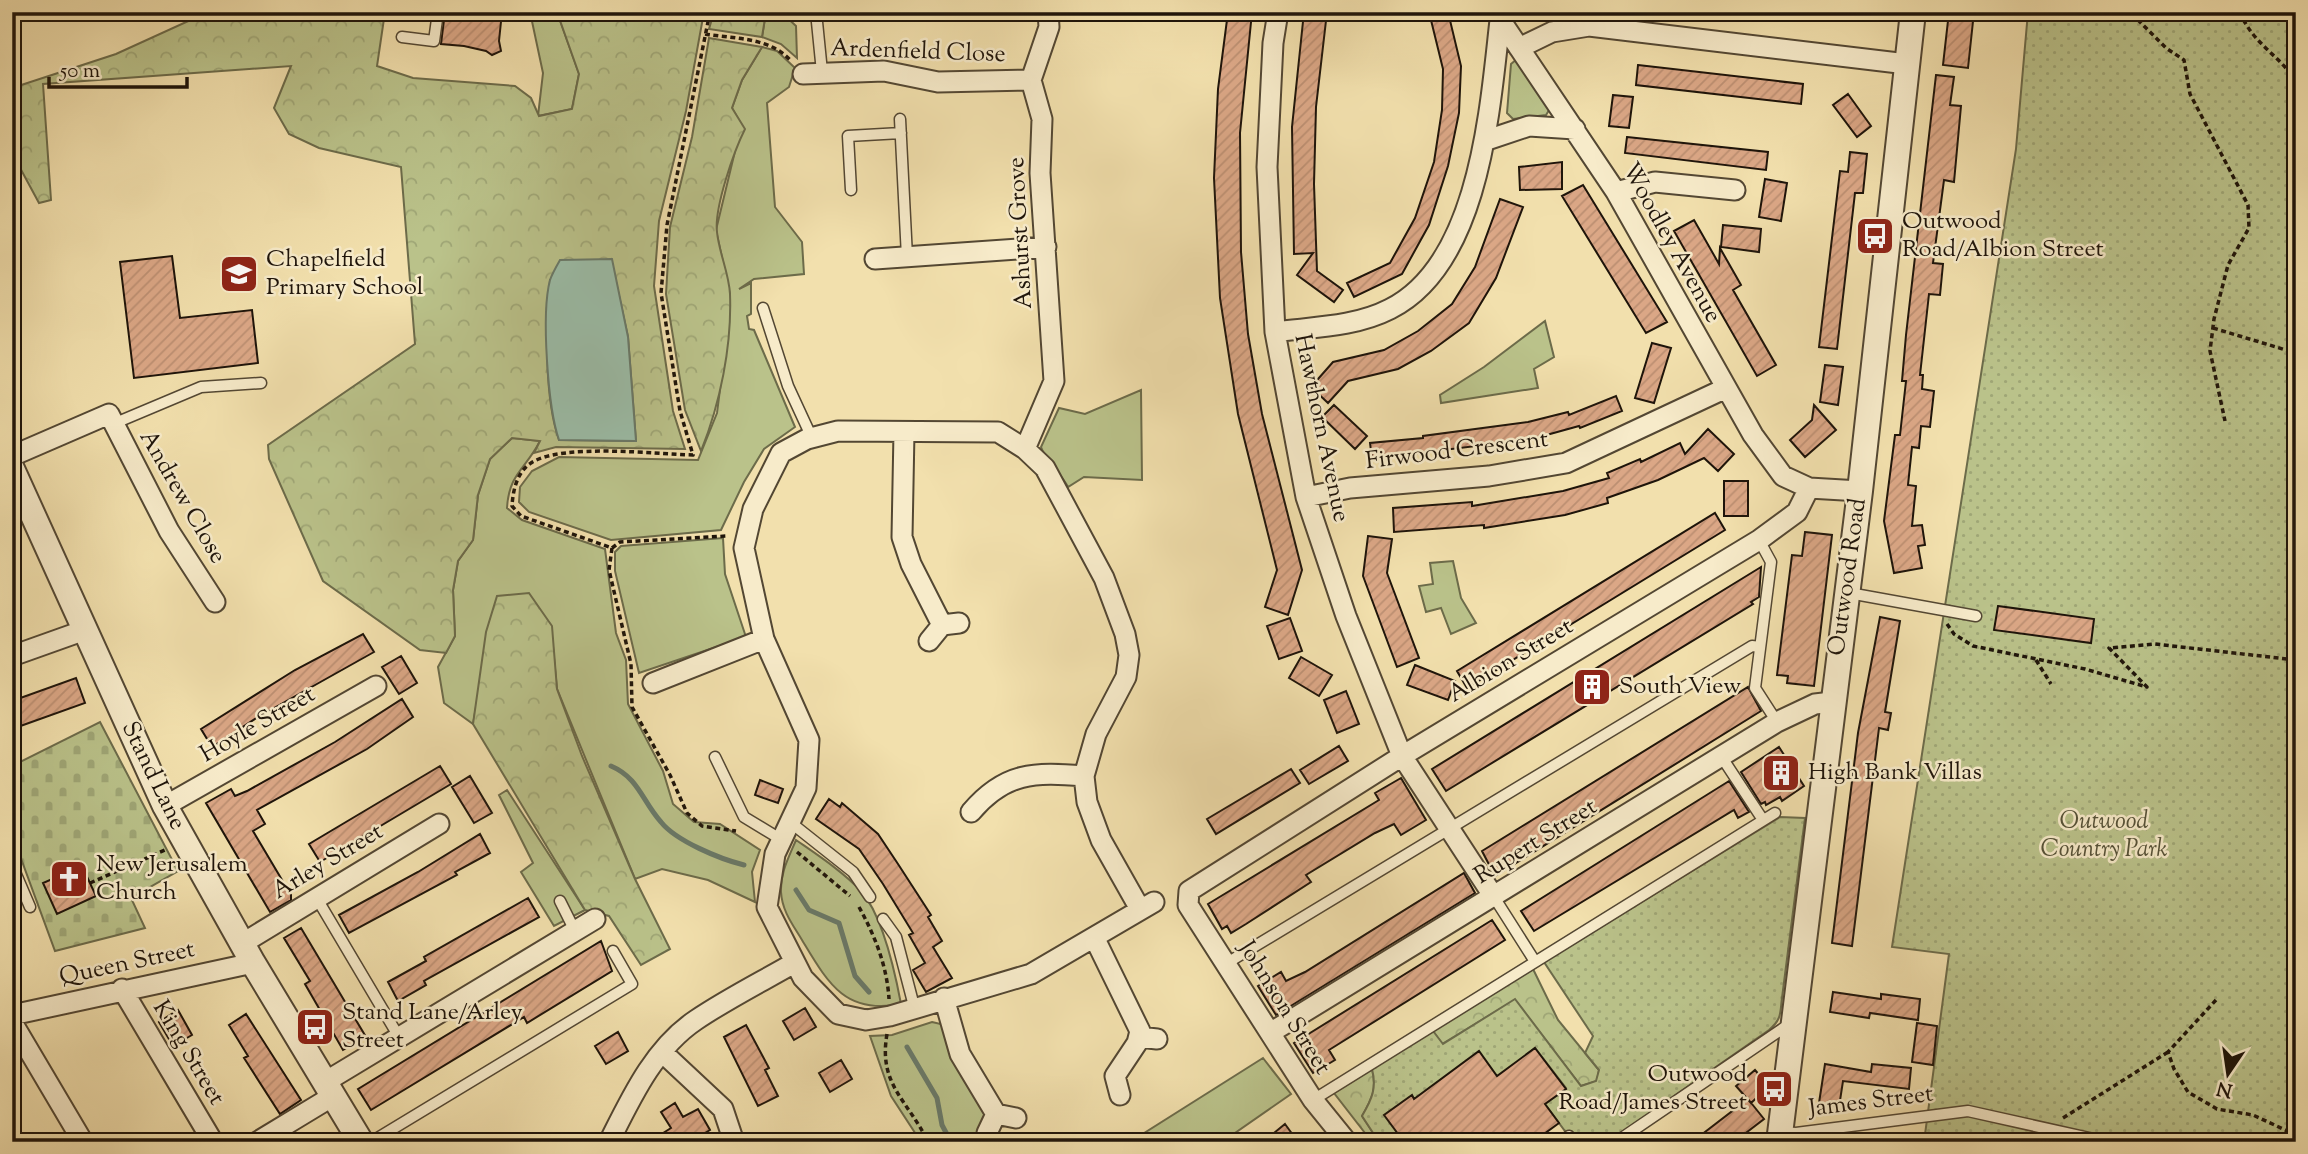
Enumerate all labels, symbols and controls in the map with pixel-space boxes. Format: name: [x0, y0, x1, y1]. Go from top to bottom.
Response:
street label: Ardenfield Close: [830, 32, 1006, 72]
scale bar: [49, 46, 187, 90]
text: 50 m: [59, 57, 100, 87]
street label: Ashurst Grove: [1000, 156, 1042, 310]
street label: Woodley Avenue: [1613, 157, 1729, 329]
place label: Outwood Road/Albion Street: [1902, 205, 2104, 267]
bus stop icon: Outwood Road/Albion Street: [1854, 215, 1896, 257]
place label: Chapelfield Primary School: [266, 243, 424, 305]
school or university icon: Chapelfield Primary School: [218, 253, 260, 295]
street label: Hawthorn Avenue: [1284, 331, 1358, 525]
street label: Firwood Crescent: [1364, 423, 1550, 479]
street label: Andrew Close: [130, 424, 234, 570]
street label: Outwood Road: [1820, 496, 1876, 658]
street label: Albion Street: [1442, 610, 1580, 712]
building icon: South View: [1571, 666, 1613, 708]
place label: South View: [1619, 670, 1741, 704]
street label: Hoyle Street: [194, 678, 322, 772]
street label: Stand Lane: [112, 716, 194, 836]
building icon: High Bank Villas: [1760, 752, 1802, 794]
place label: High Bank Villas: [1808, 756, 1982, 790]
street label: Rupert Street: [1468, 791, 1604, 893]
park label: Outwood Country Park: [2041, 805, 2168, 867]
street label: Arley Street: [266, 815, 390, 909]
place label: New Jerusalem Church: [96, 848, 248, 910]
church icon: New Jerusalem Church: [48, 858, 90, 900]
street label: Queen Street: [56, 933, 198, 995]
street label: Johnson Street: [1228, 933, 1339, 1081]
street label: King Street: [143, 994, 233, 1112]
place label: Stand Lane/Arley Street: [342, 996, 523, 1058]
bus stop icon: Stand Lane/Arley Street: [294, 1006, 336, 1048]
north arrow: [2192, 1038, 2262, 1108]
place label: Outwood Road/James Street: [1558, 1058, 1747, 1120]
bus stop icon: Outwood Road/James Street: [1753, 1068, 1795, 1110]
text: N: [2214, 1073, 2235, 1103]
street label: James Street: [1805, 1077, 1935, 1127]

